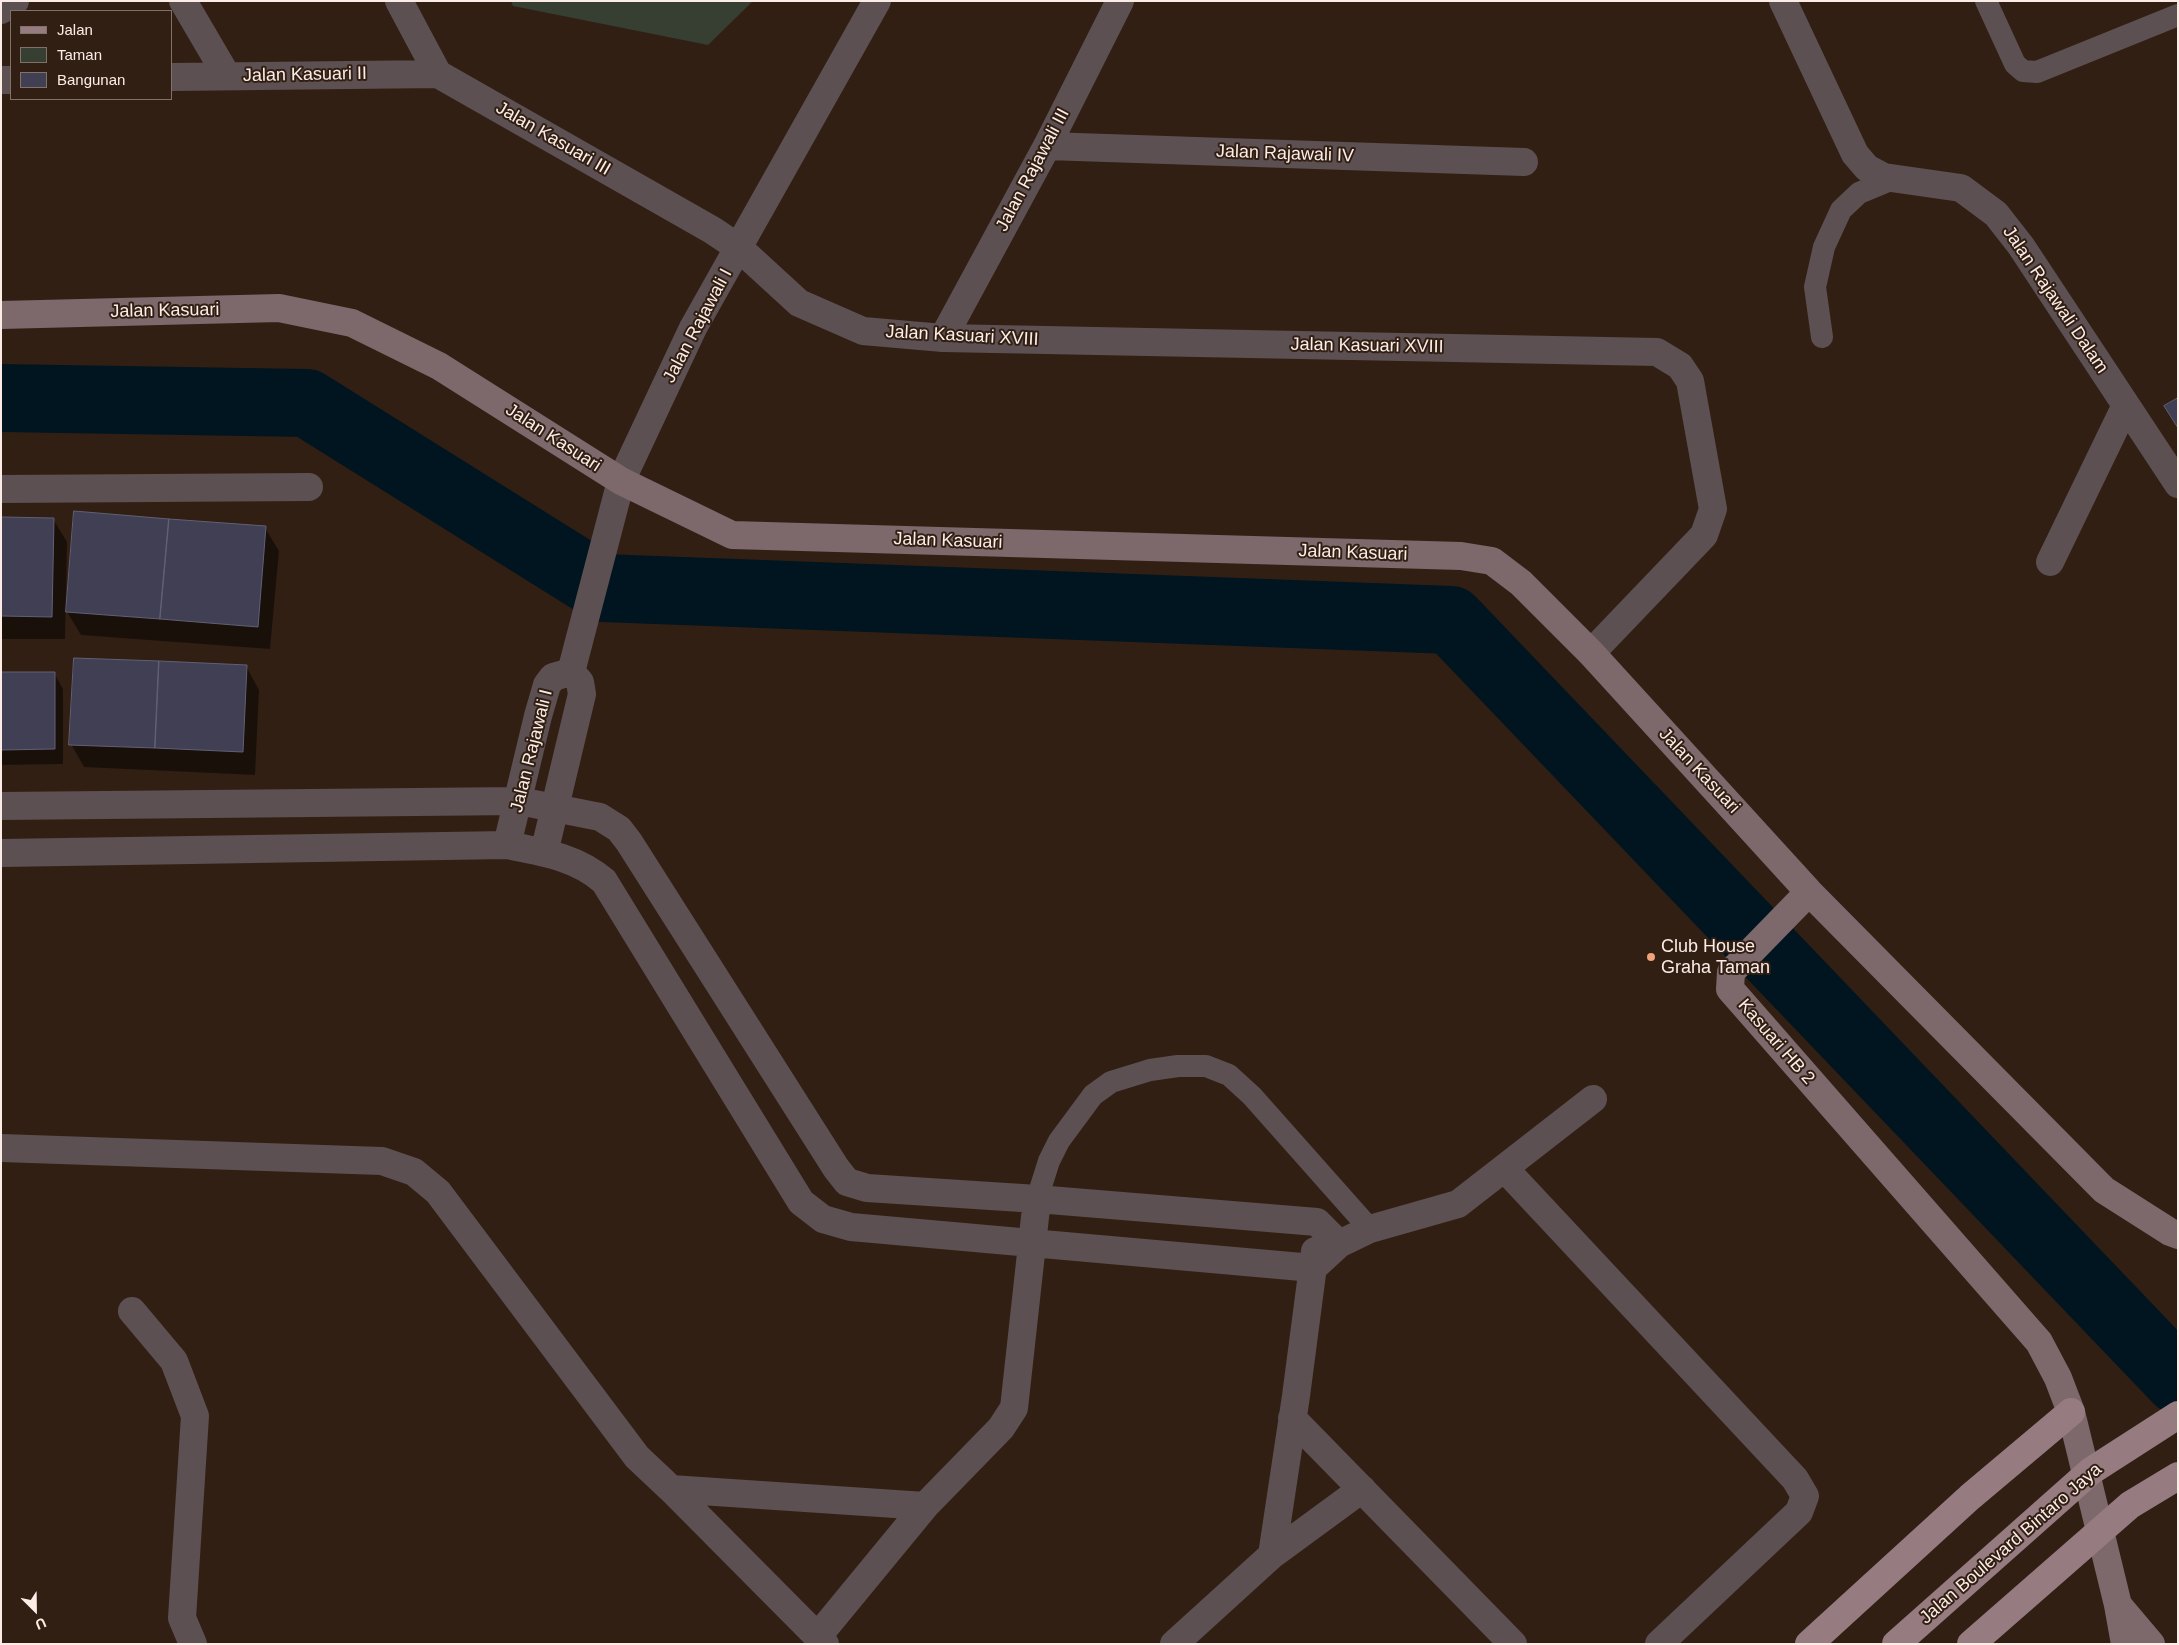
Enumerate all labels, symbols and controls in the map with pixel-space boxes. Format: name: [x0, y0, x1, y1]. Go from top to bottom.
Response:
legend: [10, 10, 172, 100]
text: Jalan: [57, 21, 93, 38]
text: Taman: [57, 46, 102, 63]
street label: Jalan Kasuari II: [243, 63, 367, 87]
text: Bangunan: [57, 71, 125, 88]
street label: Jalan Kasuari III: [492, 97, 614, 181]
street label: Jalan Rajawali III: [992, 105, 1074, 235]
street label: Jalan Rajawali IV: [1216, 141, 1354, 167]
street label: Jalan Rajawali Dalam: [1998, 222, 2112, 378]
street label: Jalan Rajawali I: [659, 265, 737, 387]
street label: Jalan Kasuari: [110, 299, 220, 323]
street label: Jalan Kasuari XVIII: [885, 321, 1039, 351]
street label: Jalan Kasuari XVIII: [1290, 334, 1444, 358]
street label: Jalan Kasuari: [501, 399, 605, 477]
street label: Jalan Kasuari: [893, 528, 1003, 554]
street label: Jalan Kasuari: [1298, 540, 1408, 566]
street label: Jalan Rajawali I: [506, 687, 558, 815]
street label: Jalan Kasuari: [1654, 724, 1744, 818]
place label: Club House Graha Taman: [1661, 936, 1770, 979]
marker: Club House Graha Taman: [1645, 951, 1657, 963]
street label: Kasuari HB 2: [1733, 995, 1819, 1089]
street label: Jalan Boulevard Bintaro Jaya: [1916, 1459, 2106, 1629]
north arrow: [10, 1585, 60, 1635]
text: U: [33, 1614, 49, 1633]

